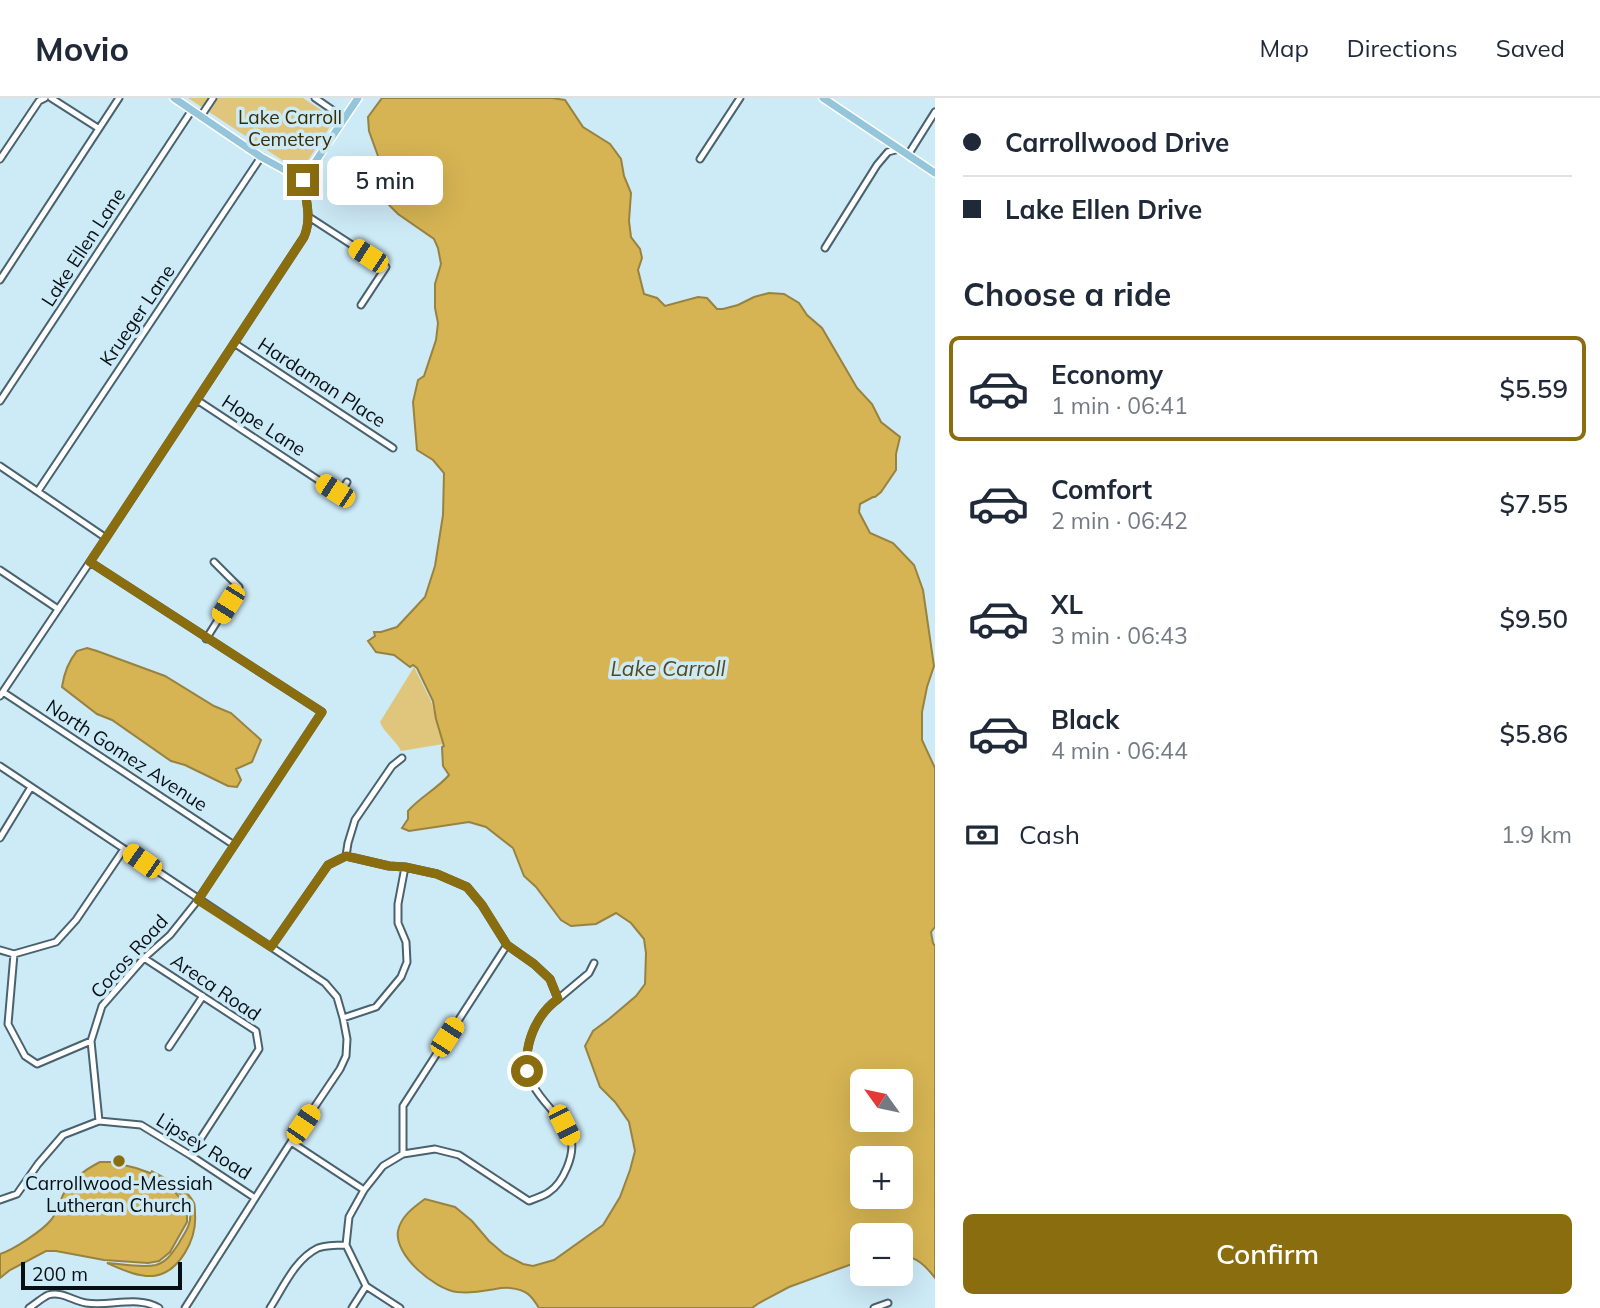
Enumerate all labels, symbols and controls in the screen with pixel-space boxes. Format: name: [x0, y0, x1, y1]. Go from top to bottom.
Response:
text: Movio: [35, 28, 129, 69]
text: Map: [1259, 33, 1309, 63]
text: Directions: [1347, 33, 1458, 63]
text: Saved: [1496, 33, 1565, 63]
park label: Lake Carroll Cemetery: [238, 105, 342, 151]
text: Carrollwood Drive: [1005, 126, 1229, 159]
callout: 5 min: [328, 155, 443, 204]
route end: [287, 164, 319, 196]
text: 5 min: [355, 166, 415, 195]
street label: Lake Ellen Lane: [36, 183, 130, 311]
text: Lake Ellen Drive: [1005, 193, 1202, 226]
car: [345, 236, 392, 276]
street label: Krueger Lane: [94, 260, 180, 370]
text: Choose a ride: [963, 274, 1171, 314]
street label: Hardaman Place: [254, 332, 390, 432]
icon: car: [967, 357, 1030, 420]
text: Economy: [1051, 358, 1163, 391]
text: $5.59: [1499, 372, 1568, 405]
street label: Hope Lane: [217, 389, 311, 461]
text: 1 min · 06:41: [1051, 391, 1188, 420]
car: [312, 471, 359, 511]
icon: car: [967, 472, 1030, 535]
text: Comfort: [1051, 473, 1152, 506]
text: $7.55: [1499, 487, 1568, 520]
text: 2 min · 06:42: [1051, 506, 1188, 535]
car: [208, 581, 249, 627]
icon: car: [967, 587, 1030, 650]
text: XL: [1051, 588, 1083, 621]
text: $9.50: [1499, 602, 1568, 635]
text: 3 min · 06:43: [1051, 621, 1188, 650]
water label: Lake Carroll: [610, 655, 726, 681]
street label: North Gomez Avenue: [42, 694, 212, 816]
icon: car: [967, 702, 1030, 765]
text: Black: [1051, 703, 1119, 736]
text: $5.86: [1499, 717, 1568, 750]
text: 4 min · 06:44: [1051, 736, 1188, 765]
icon: cash: [963, 816, 1001, 854]
text: Cash: [1019, 818, 1080, 851]
text: 1.9 km: [1501, 820, 1572, 849]
car: [119, 840, 166, 882]
street label: Cocos Road: [85, 909, 173, 1003]
street label: Areca Road: [166, 948, 266, 1026]
car: [427, 1014, 468, 1060]
route start: [511, 1055, 543, 1087]
north arrow: [850, 1069, 914, 1132]
map controls: [850, 1069, 913, 1286]
car: [283, 1101, 324, 1147]
car: [546, 1102, 583, 1148]
street label: Lipsey Road: [152, 1107, 256, 1185]
button: +: [850, 1146, 913, 1209]
marker: Carrollwood-Messiah Lutheran Church: [111, 1153, 127, 1169]
place label: Carrollwood-Messiah Lutheran Church: [25, 1171, 213, 1217]
button: Confirm: [963, 1214, 1572, 1294]
button: −: [850, 1223, 913, 1286]
scale bar: [21, 1259, 182, 1291]
text: 200 m: [32, 1262, 88, 1286]

